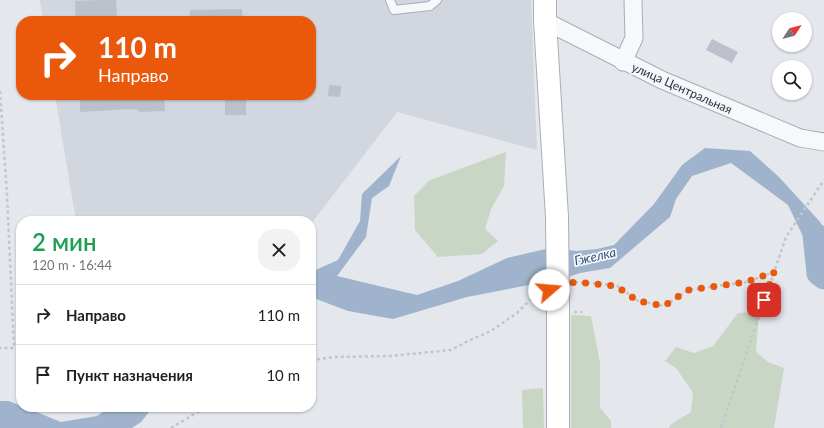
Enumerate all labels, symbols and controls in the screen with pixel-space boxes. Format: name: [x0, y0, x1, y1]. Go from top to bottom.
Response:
north arrow: [772, 12, 812, 52]
map controls: [772, 12, 812, 100]
text: 110 m: [98, 30, 177, 64]
icon: right: [32, 32, 84, 84]
street label: улица Центральная: [630, 59, 734, 117]
button: search: [772, 60, 812, 100]
text: Направо: [98, 64, 169, 86]
text: 2 мин: [32, 227, 96, 256]
button: close: [258, 229, 300, 271]
water label: Гжелка: [573, 243, 618, 269]
text: 120 m · 16:44: [32, 257, 112, 273]
position arrow: [528, 269, 570, 311]
pin: [747, 283, 781, 317]
icon: arrive: [753, 289, 775, 311]
icon: right: [32, 304, 54, 326]
text: Направо: [66, 306, 126, 324]
text: 110 m: [258, 306, 300, 324]
icon: arrive: [32, 364, 54, 386]
text: Пункт назначения: [66, 366, 193, 384]
text: 10 m: [266, 366, 300, 384]

